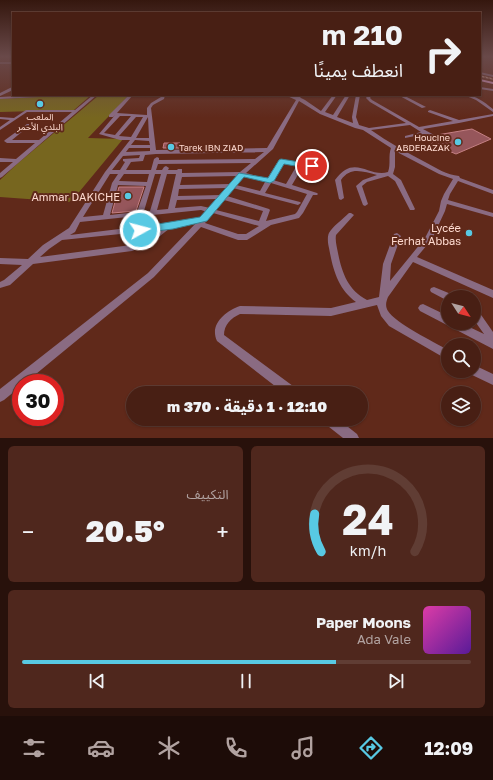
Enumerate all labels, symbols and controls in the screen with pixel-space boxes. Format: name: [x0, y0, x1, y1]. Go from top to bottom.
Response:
text: 210 m: [322, 18, 403, 51]
icon: right: [417, 28, 469, 80]
text: انعطف يمينًا: [314, 59, 403, 81]
marker: الملعب البلدي الأحمر: [35, 99, 45, 109]
place label: الملعب البلدي الأحمر: [16, 111, 63, 134]
place label: Houcine ABDERAZAK: [396, 132, 450, 153]
marker: Houcine ABDERAZAK: [453, 137, 463, 147]
marker: Tarek IBN ZIAD: [166, 142, 176, 152]
place label: Tarek IBN ZIAD: [179, 142, 243, 153]
pin: [295, 149, 329, 183]
icon: arrive: [301, 155, 323, 177]
place label: Ammar DAKICHE: [31, 190, 120, 203]
marker: Ammar DAKICHE: [123, 191, 133, 201]
position arrow: [119, 209, 161, 251]
place label: Lycée Ferhat Abbas: [391, 221, 461, 247]
marker: Lycée Ferhat Abbas: [464, 228, 474, 238]
north arrow: [441, 290, 481, 330]
map controls: [441, 290, 481, 426]
button: search: [441, 338, 481, 378]
speed limit sign: 30: [12, 374, 64, 426]
button: layers: [441, 386, 481, 426]
text: 12:10 · 1 دقيقة · 370 m: [167, 397, 327, 415]
text: التكييف: [187, 486, 229, 502]
text: 24: [342, 494, 393, 544]
text: 20.5°: [86, 513, 165, 549]
text: −: [22, 518, 34, 545]
text: +: [216, 518, 229, 545]
text: km/h: [350, 542, 386, 559]
text: Paper Moons: [316, 613, 411, 631]
text: Ada Vale: [357, 631, 411, 647]
icon: previous: [86, 670, 108, 692]
icon: pause: [235, 670, 257, 692]
icon: next: [385, 670, 407, 692]
icon: filters: [20, 734, 48, 762]
icon: car: [87, 734, 115, 762]
icon: climate: [155, 734, 183, 762]
icon: phone: [222, 734, 250, 762]
icon: music: [289, 734, 317, 762]
icon: directions: [357, 734, 385, 762]
text: 12:09: [424, 737, 473, 759]

